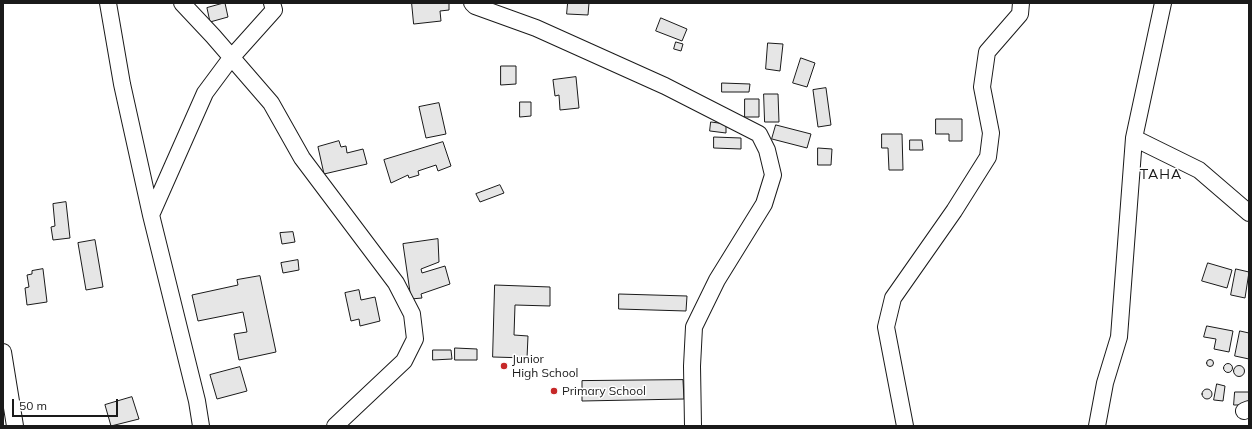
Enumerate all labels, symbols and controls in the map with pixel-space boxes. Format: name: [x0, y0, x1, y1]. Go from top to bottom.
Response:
district label: TAHA: [1140, 167, 1182, 183]
place label: Junior High School: [512, 352, 578, 380]
marker: Junior High School: [499, 361, 509, 371]
place label: Primary School: [562, 384, 646, 398]
marker: Primary School: [549, 386, 559, 396]
scale bar: [14, 391, 120, 417]
text: 50 m: [19, 398, 47, 413]

